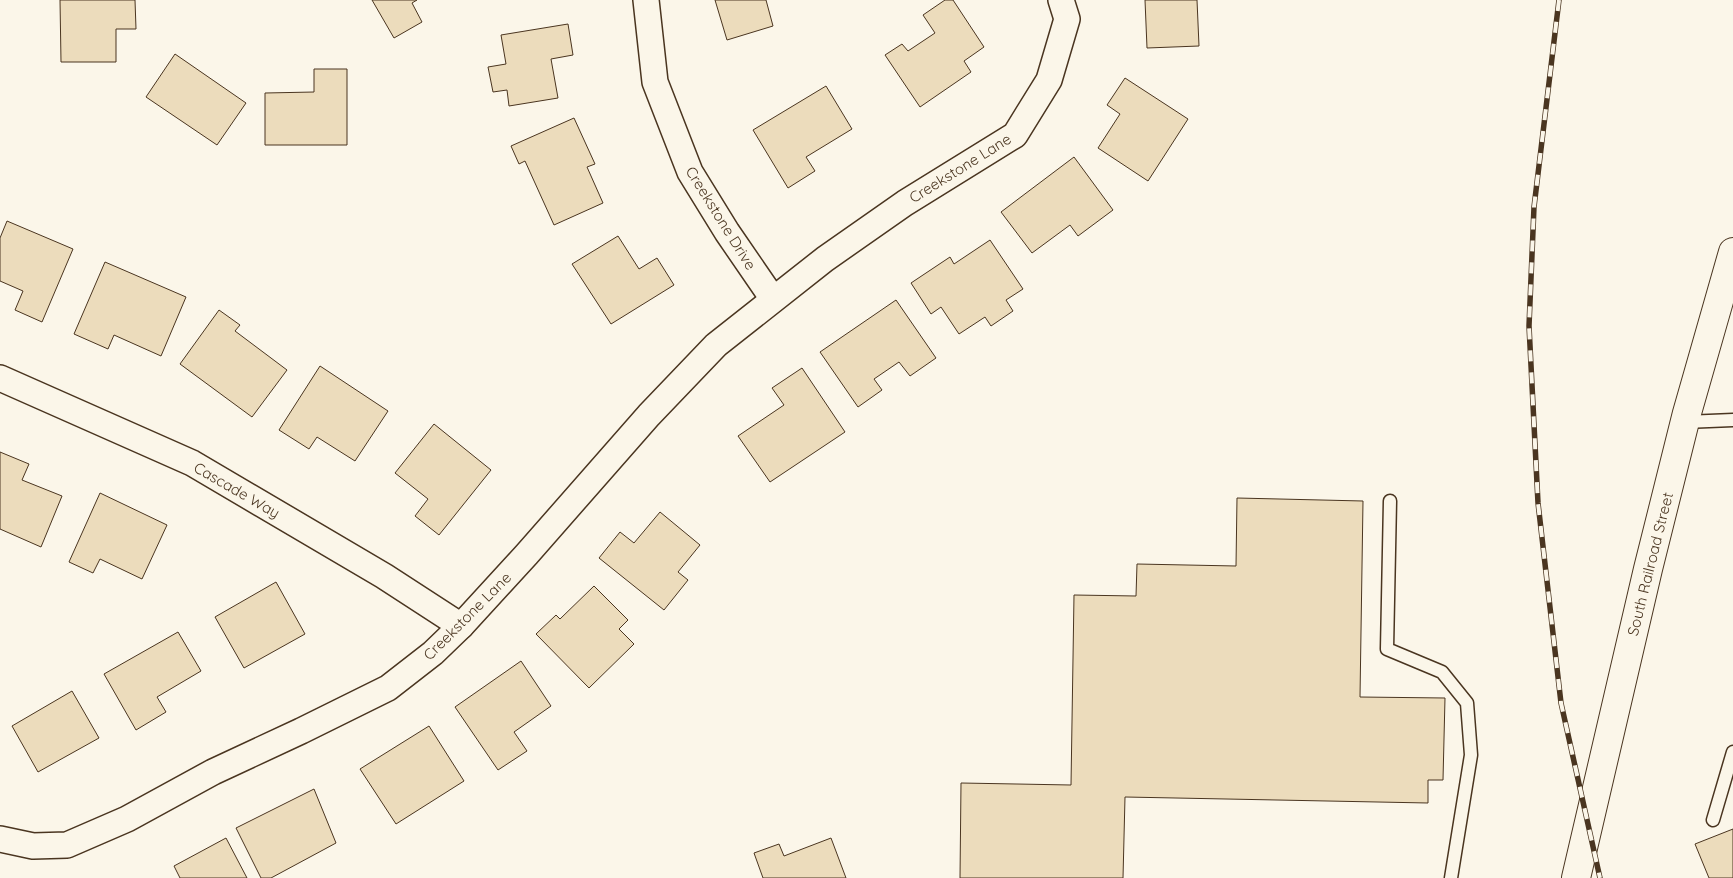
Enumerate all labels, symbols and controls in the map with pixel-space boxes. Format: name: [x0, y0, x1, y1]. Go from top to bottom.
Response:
street label: Creekstone Lane: [905, 129, 1015, 207]
street label: Creekstone Drive: [682, 163, 760, 273]
street label: Cascade Way: [191, 458, 283, 522]
street label: South Railroad Street: [1623, 490, 1677, 638]
street label: Creekstone Lane: [419, 568, 515, 664]

